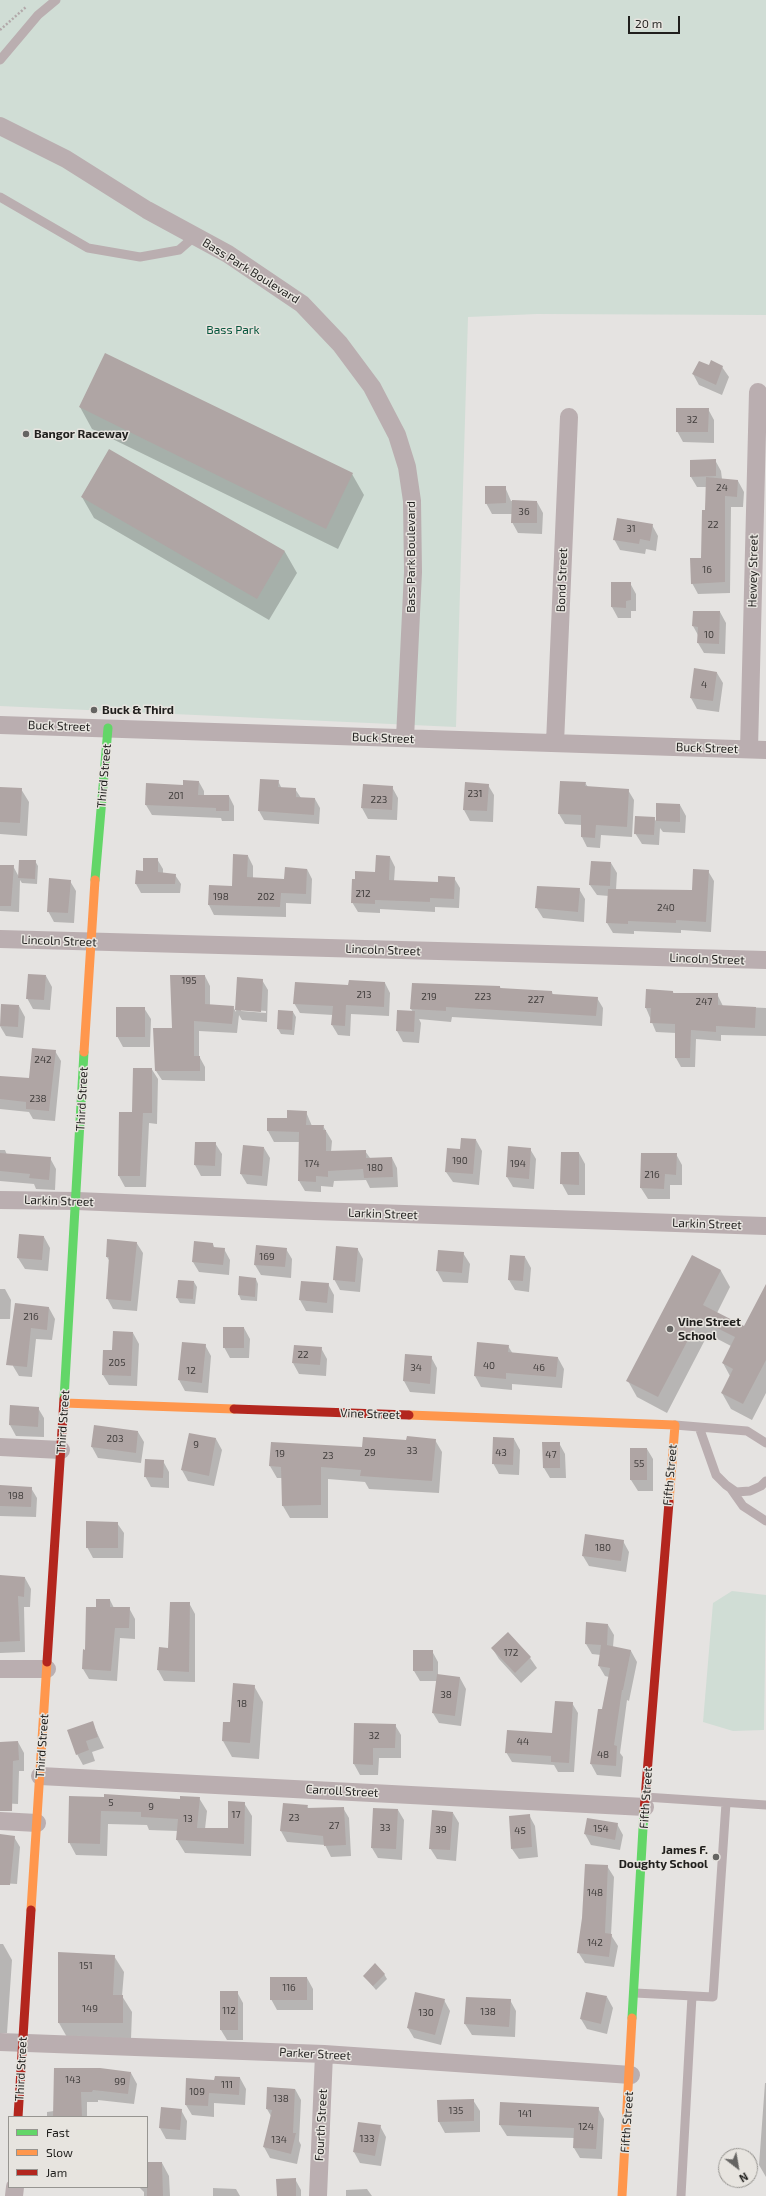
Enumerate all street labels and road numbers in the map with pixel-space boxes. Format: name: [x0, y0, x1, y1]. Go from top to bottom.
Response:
street label: Bass Park Boulevard: [200, 235, 302, 307]
street label: Bass Park Boulevard: [404, 501, 418, 613]
street label: Hewey Street: [745, 534, 761, 608]
street label: Bond Street: [554, 548, 570, 612]
street label: Buck Street: [28, 718, 90, 734]
street label: Buck Street: [352, 730, 414, 746]
street label: Buck Street: [676, 740, 738, 756]
street label: Third Street: [94, 743, 114, 809]
street label: Lincoln Street: [21, 932, 97, 950]
street label: Lincoln Street: [345, 941, 421, 959]
street label: Lincoln Street: [669, 950, 745, 968]
street label: Third Street: [73, 1066, 91, 1132]
street label: Larkin Street: [24, 1193, 94, 1209]
street label: Larkin Street: [348, 1206, 418, 1222]
street label: Larkin Street: [672, 1216, 742, 1232]
street label: Third Street: [54, 1389, 72, 1455]
street label: Vine Street: [340, 1406, 400, 1422]
street label: Fifth Street: [660, 1444, 680, 1506]
street label: Third Street: [33, 1713, 51, 1779]
street label: Fifth Street: [637, 1767, 655, 1829]
street label: Carroll Street: [305, 1782, 379, 1800]
street label: Third Street: [12, 2036, 30, 2102]
street label: Parker Street: [279, 2045, 351, 2063]
street label: Fourth Street: [312, 2089, 330, 2161]
street label: Fifth Street: [618, 2091, 636, 2153]

